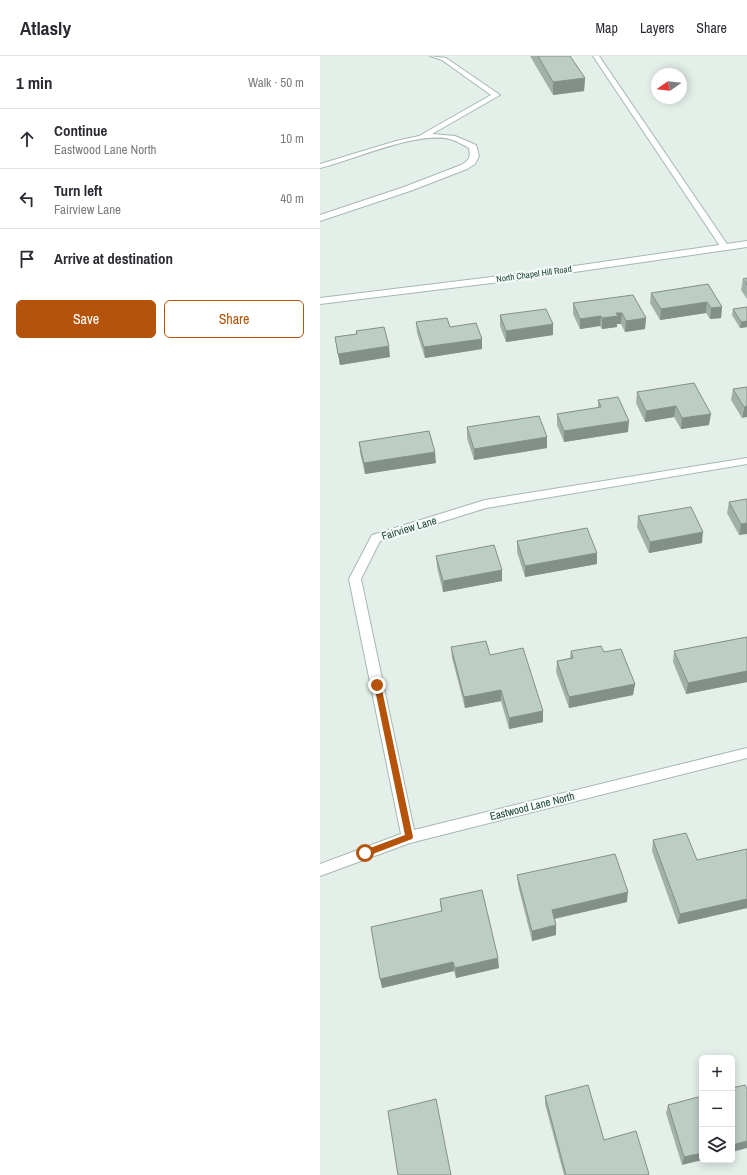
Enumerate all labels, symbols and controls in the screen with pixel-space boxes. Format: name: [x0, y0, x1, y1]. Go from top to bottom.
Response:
text: Atlasly: [20, 15, 71, 41]
text: Map: [596, 19, 618, 37]
text: Layers: [640, 19, 674, 37]
text: Share: [696, 19, 727, 37]
north arrow: [651, 68, 687, 104]
text: 1 min: [16, 71, 52, 94]
text: Walk · 50 m: [248, 74, 304, 91]
text: Continue: [54, 120, 107, 141]
icon: ahead: [16, 128, 38, 150]
text: 10 m: [280, 130, 304, 147]
text: Eastwood Lane North: [54, 141, 157, 158]
text: Turn left: [54, 180, 102, 201]
icon: left: [16, 188, 38, 210]
text: 40 m: [280, 190, 304, 207]
text: Fairview Lane: [54, 201, 121, 218]
icon: arrive: [16, 248, 38, 270]
text: Arrive at destination: [54, 248, 173, 269]
street label: North Chapel Hill Road: [496, 263, 572, 285]
button: Save: [16, 300, 156, 338]
button: Share: [164, 300, 304, 338]
street label: Fairview Lane: [380, 513, 438, 543]
route end: [368, 676, 386, 694]
street label: Eastwood Lane North: [488, 789, 576, 823]
route start: [356, 844, 374, 862]
map controls: [699, 1055, 735, 1163]
button: +: [699, 1055, 735, 1091]
button: −: [699, 1091, 735, 1127]
button: layers: [699, 1127, 735, 1163]

